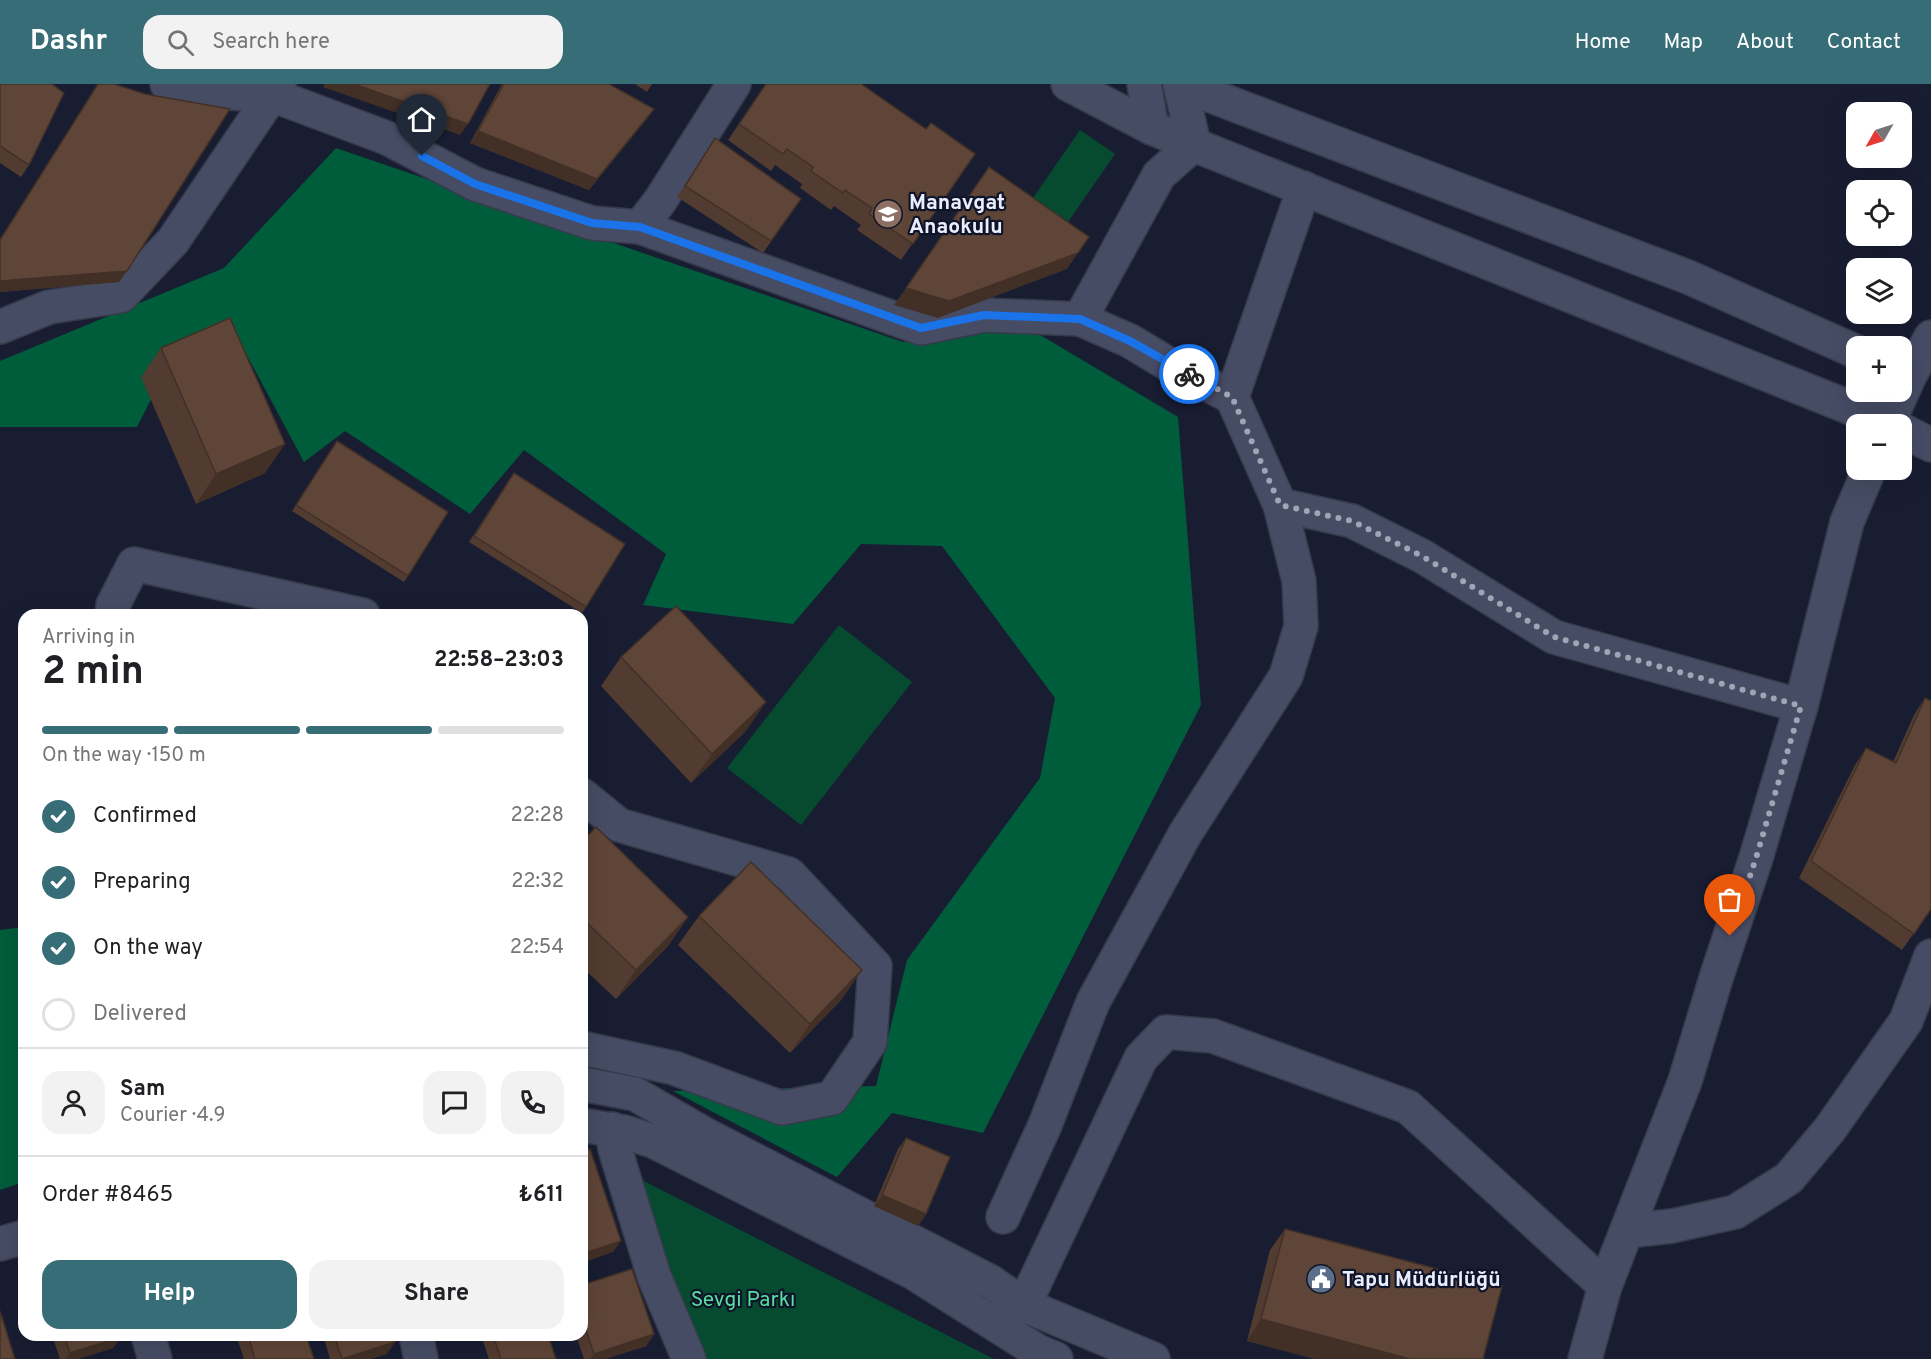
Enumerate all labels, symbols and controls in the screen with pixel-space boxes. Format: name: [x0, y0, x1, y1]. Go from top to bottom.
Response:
search box: [143, 15, 563, 69]
text: Dashr: [30, 24, 107, 60]
icon: search: [164, 26, 197, 59]
text: Search here: [212, 29, 330, 56]
text: Home: [1575, 29, 1631, 56]
text: Map: [1664, 29, 1703, 56]
text: About: [1736, 29, 1794, 56]
text: Contact: [1827, 29, 1901, 56]
pin: [396, 94, 447, 156]
north arrow: [1846, 102, 1912, 168]
map controls: [1846, 102, 1912, 480]
icon: home: [405, 103, 438, 136]
button: locate: [1846, 180, 1912, 246]
place label: Manavgat Anaokulu: [909, 190, 1005, 241]
school or university icon: Manavgat Anaokulu: [872, 198, 904, 230]
button: layers: [1846, 258, 1912, 324]
button: +: [1846, 336, 1912, 402]
courier: [1159, 344, 1219, 404]
icon: bike: [1173, 358, 1206, 391]
button: −: [1846, 414, 1912, 480]
text: Arriving in: [42, 625, 135, 651]
text: 22:58–23:03: [434, 647, 564, 674]
text: 2 min: [42, 649, 144, 698]
text: On the way · 150 m: [42, 743, 206, 769]
icon: check: [42, 800, 75, 833]
text: Confirmed: [93, 803, 197, 830]
text: 22:28: [511, 803, 564, 829]
icon: check: [42, 866, 75, 899]
text: Preparing: [93, 869, 191, 896]
text: 22:32: [511, 869, 564, 895]
pin: [1704, 874, 1755, 936]
icon: bag: [1713, 883, 1746, 916]
icon: check: [42, 932, 75, 965]
text: On the way: [93, 935, 203, 962]
text: 22:54: [510, 935, 564, 961]
text: Delivered: [93, 1001, 187, 1028]
button: person: [42, 1071, 105, 1134]
button: chat: [423, 1071, 486, 1134]
button: phone: [501, 1071, 564, 1134]
text: Sam: [120, 1076, 165, 1103]
text: Courier · 4.9: [120, 1103, 225, 1129]
text: Order #8465: [42, 1182, 173, 1209]
text: ₺611: [518, 1182, 564, 1209]
button: Help: [42, 1260, 297, 1329]
button: Share: [309, 1260, 564, 1329]
public building icon: Tapu Müdürlüğü: [1305, 1263, 1337, 1295]
place label: Tapu Müdürlüğü: [1342, 1267, 1501, 1294]
park label: Sevgi Parkı: [691, 1287, 795, 1314]

